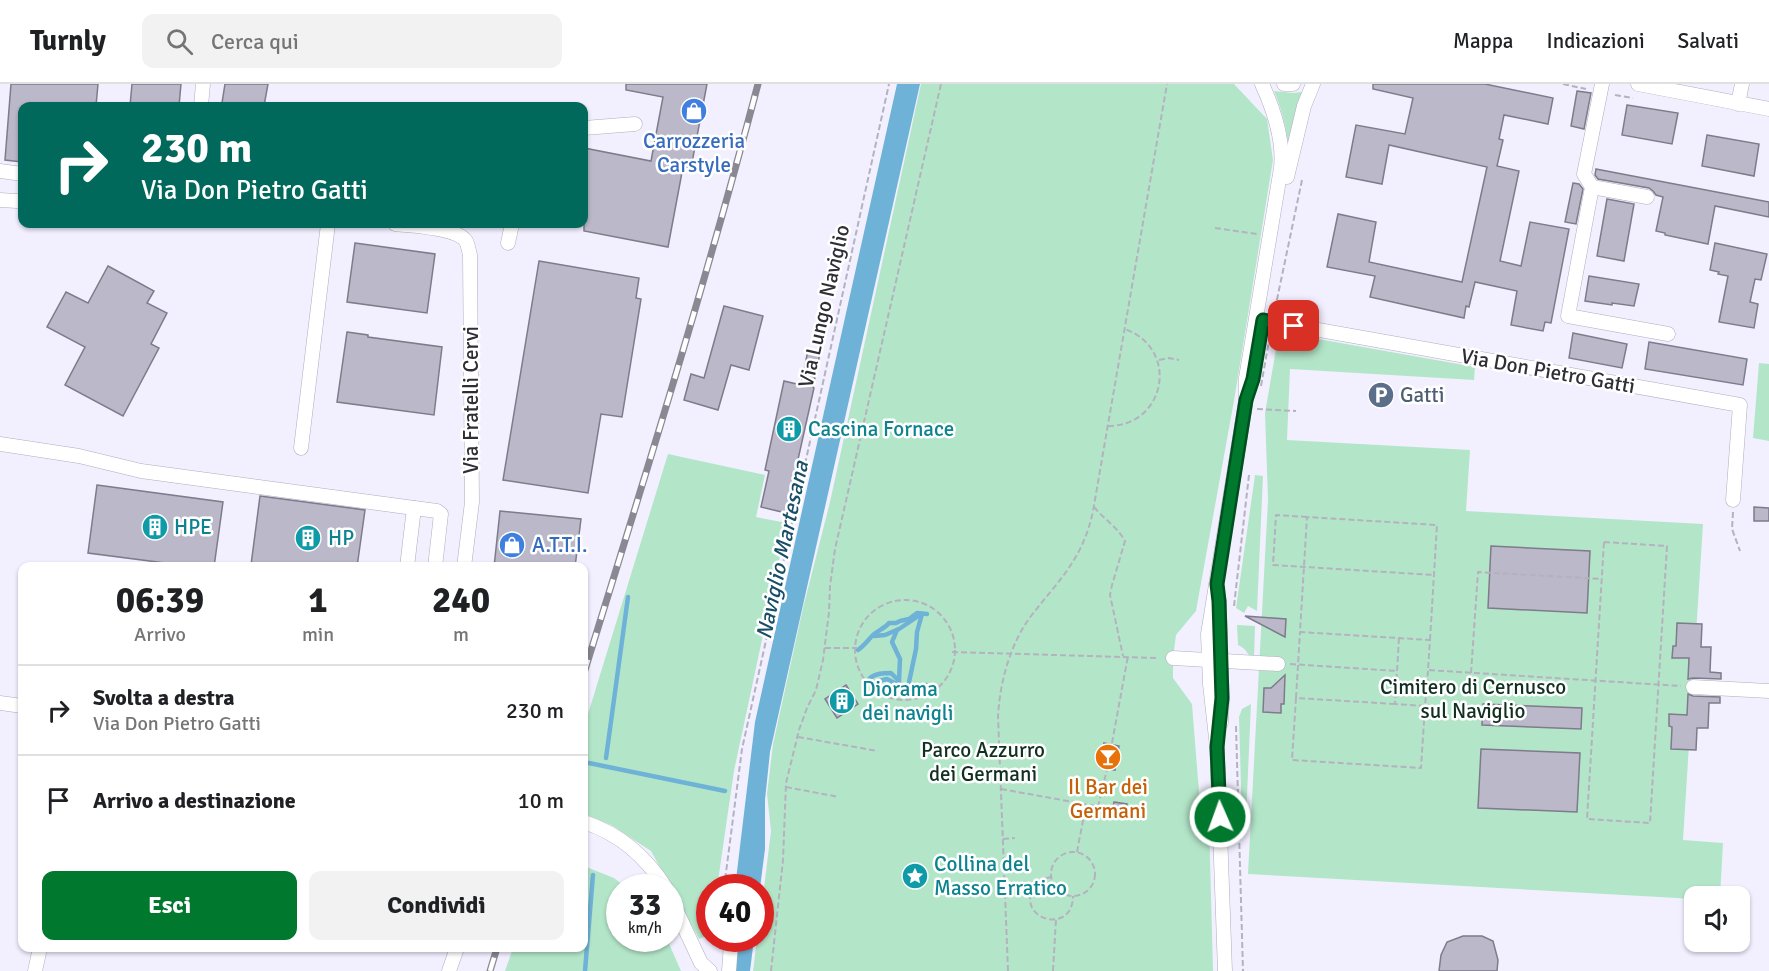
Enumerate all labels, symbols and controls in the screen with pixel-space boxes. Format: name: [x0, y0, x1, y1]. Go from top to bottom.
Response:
search box: [142, 14, 562, 68]
text: Turnly: [30, 24, 106, 58]
icon: search: [163, 25, 196, 58]
text: Cerca qui: [211, 28, 299, 55]
text: Mappa: [1453, 28, 1514, 54]
text: Indicazioni: [1547, 28, 1645, 54]
text: Salvati: [1678, 28, 1739, 54]
shop icon: Carrozzeria Carstyle: [679, 96, 709, 126]
text: 230 m: [141, 123, 252, 174]
icon: right: [42, 126, 120, 204]
place label: Carrozzeria Carstyle: [643, 128, 745, 178]
text: Via Don Pietro Gatti: [141, 174, 368, 207]
street label: Via Lungo Naviglio: [793, 222, 855, 390]
pin: [1268, 300, 1319, 351]
icon: arrive: [1277, 309, 1310, 342]
street label: Via Fratelli Cervi: [458, 326, 484, 474]
street label: Via Don Pietro Gatti: [1459, 343, 1637, 399]
parking icon: Gatti: [1366, 380, 1396, 410]
place label: Gatti: [1400, 382, 1444, 408]
building icon: Cascina Fornace: [774, 414, 804, 444]
place label: Cascina Fornace: [808, 416, 954, 442]
water label: Naviglio Martesana: [750, 458, 814, 642]
building icon: HPE: [140, 512, 170, 542]
place label: HPE: [174, 514, 212, 540]
building icon: HP: [293, 523, 323, 553]
place label: HP: [328, 525, 354, 551]
shop icon: A.T.T.I.: [497, 530, 527, 560]
place label: A.T.T.I.: [532, 532, 587, 558]
text: 06:39: [116, 578, 204, 623]
text: 1: [308, 578, 328, 623]
text: 240: [432, 578, 490, 623]
text: Arrivo: [134, 622, 186, 647]
text: min: [302, 622, 334, 647]
text: m: [453, 622, 469, 647]
park label: Cimitero di Cernusco sul Naviglio: [1380, 674, 1566, 724]
place label: Diorama dei navigli: [862, 676, 954, 726]
text: Svolta a destra: [93, 684, 234, 711]
building icon: Diorama dei navigli: [827, 686, 857, 716]
icon: right: [42, 694, 75, 727]
text: 230 m: [506, 697, 564, 724]
text: Via Don Pietro Gatti: [93, 711, 261, 736]
park label: Parco Azzurro dei Germani: [921, 737, 1045, 787]
bar icon: Il Bar dei Germani: [1093, 742, 1123, 772]
place label: Il Bar dei Germani: [1068, 774, 1148, 824]
icon: arrive: [42, 784, 75, 817]
position arrow: [1188, 785, 1252, 849]
text: Arrivo a destinazione: [93, 787, 296, 814]
text: 10 m: [518, 787, 564, 814]
place label: Collina del Masso Erratico: [934, 851, 1067, 901]
place icon: Collina del Masso Erratico: [900, 861, 930, 891]
button: Esci: [42, 871, 297, 940]
button: Condividi: [309, 871, 564, 940]
speed limit sign: 40: [696, 874, 774, 952]
map controls: [1684, 886, 1750, 952]
button: sound: [1684, 886, 1750, 952]
text: 33: [629, 887, 661, 924]
text: km/h: [628, 919, 662, 937]

